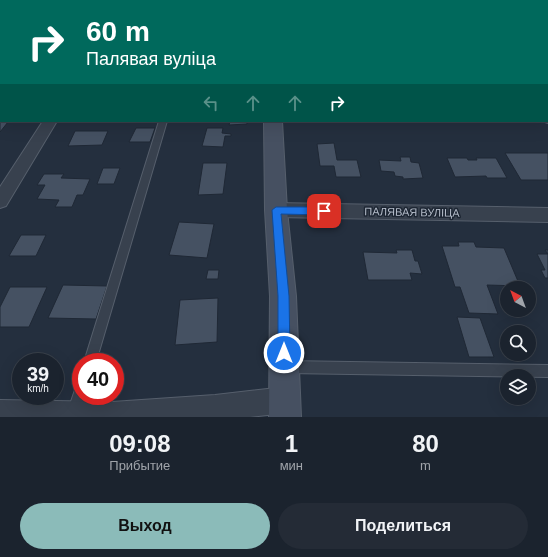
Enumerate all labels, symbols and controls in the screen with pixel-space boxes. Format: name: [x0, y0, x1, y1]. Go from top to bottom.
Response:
icon: right: [20, 16, 72, 68]
text: 60 m: [86, 16, 150, 47]
text: Палявая вуліца: [86, 49, 216, 69]
icon: left: [200, 92, 222, 114]
icon: ahead: [242, 92, 264, 114]
icon: ahead: [284, 92, 306, 114]
icon: right: [326, 92, 348, 114]
pin: [307, 194, 341, 228]
icon: arrive: [313, 200, 335, 222]
street label: ПАЛЯВАЯ ВУЛІЦА: [364, 205, 460, 219]
north arrow: [500, 281, 536, 317]
map controls: [500, 281, 536, 405]
button: search: [500, 325, 536, 361]
position arrow: [263, 332, 305, 374]
speed limit sign: 40: [72, 353, 124, 405]
text: 39: [27, 363, 49, 385]
button: layers: [500, 369, 536, 405]
text: km/h: [27, 383, 49, 394]
text: 09:08: [109, 430, 171, 457]
text: 1: [285, 430, 298, 457]
text: 80: [412, 430, 439, 457]
text: Прибытие: [109, 458, 170, 473]
text: мин: [280, 458, 303, 473]
text: m: [420, 458, 431, 473]
button: Выход: [20, 503, 270, 549]
button: Поделиться: [278, 503, 528, 549]

